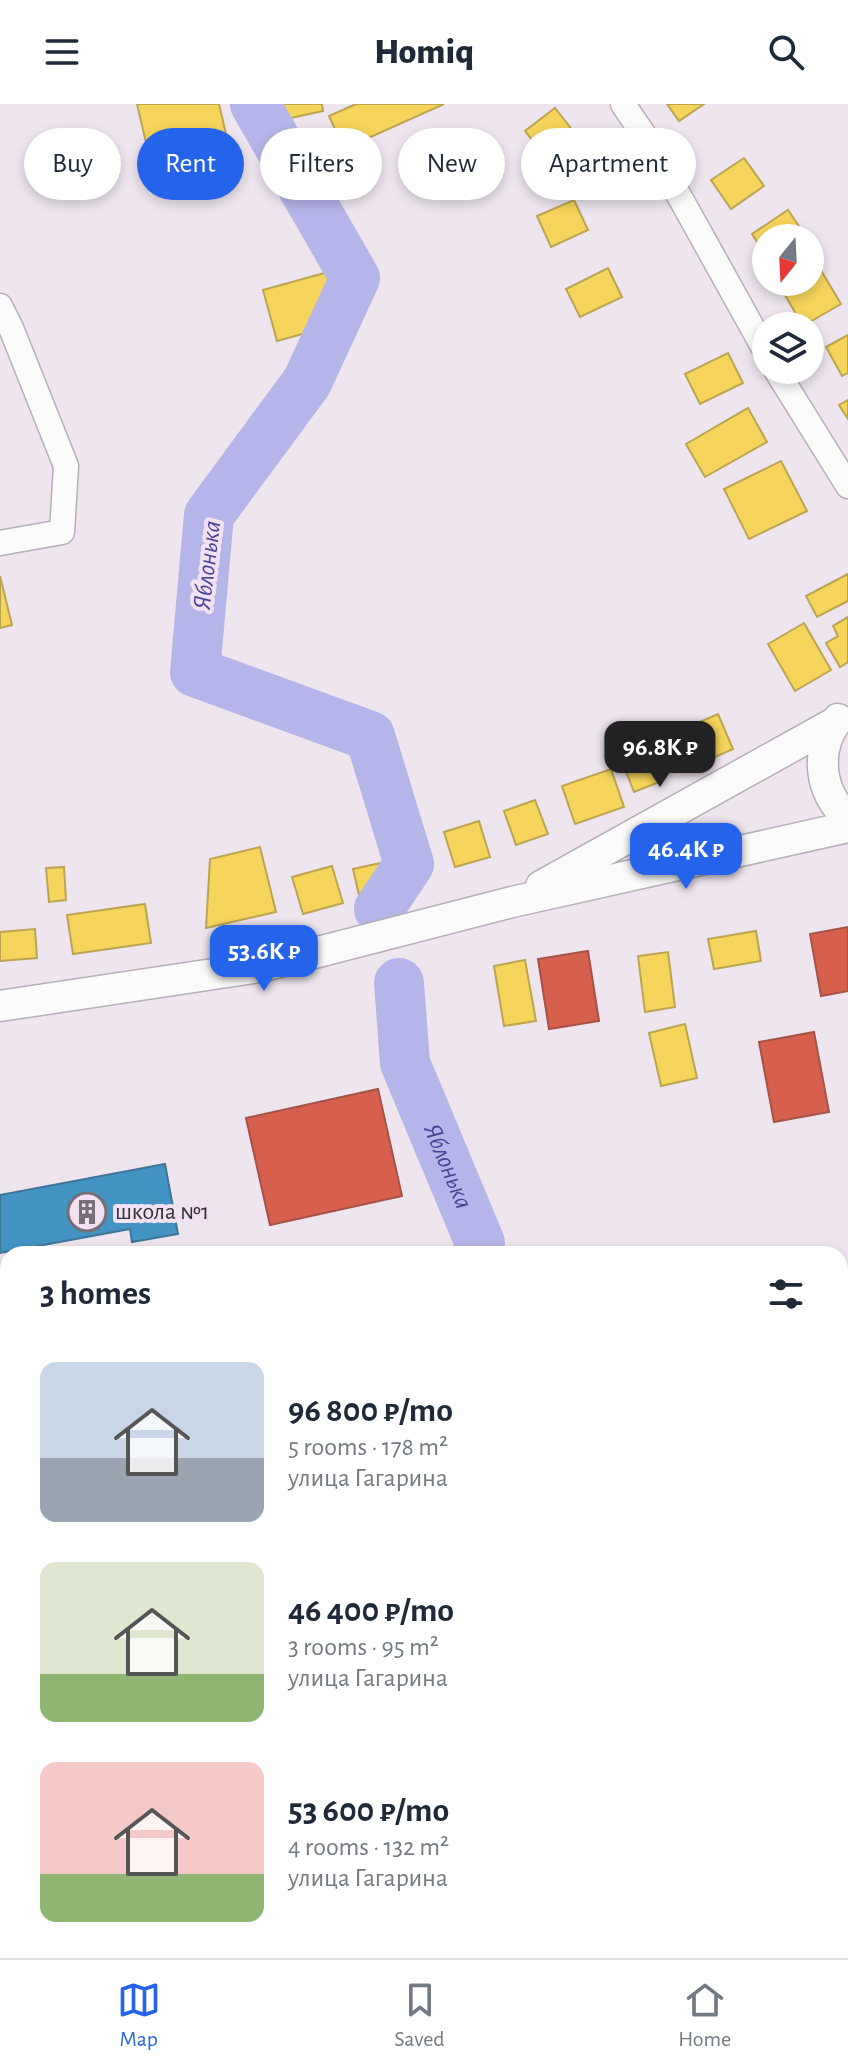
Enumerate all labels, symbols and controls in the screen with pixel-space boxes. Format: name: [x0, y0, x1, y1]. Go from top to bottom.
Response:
icon: menu: [40, 30, 84, 74]
icon: search: [764, 30, 808, 74]
text: Homiq: [374, 34, 474, 70]
chip: Buy: [24, 128, 121, 200]
chip: Rent: [137, 128, 244, 200]
chip: Filters: [260, 128, 382, 200]
chip: New: [398, 128, 505, 200]
chip: Apartment: [521, 128, 696, 200]
north arrow: [752, 224, 824, 296]
map controls: [752, 224, 824, 384]
button: layers: [752, 312, 824, 384]
water label: Яблонька: [189, 519, 225, 611]
pin: 96.8K ₽: [586, 721, 734, 789]
text: 96.8K ₽: [622, 734, 698, 760]
pin: 46.4K ₽: [612, 823, 760, 891]
text: 46.4K ₽: [648, 836, 724, 862]
pin: 53.6K ₽: [190, 925, 338, 993]
text: 53.6K ₽: [228, 938, 300, 964]
water label: Яблонька: [419, 1120, 477, 1213]
building icon: школа №1: [66, 1191, 108, 1233]
place label: школа №1: [115, 1200, 209, 1224]
icon: filters: [764, 1272, 808, 1316]
text: 3 homes: [40, 1277, 151, 1311]
icon: home: [104, 1394, 200, 1490]
text: 96 800 ₽/mo: [288, 1394, 453, 1428]
text: 5 rooms · 178 m²: [288, 1434, 448, 1460]
text: улица Гагарина: [288, 1465, 448, 1491]
icon: home: [104, 1594, 200, 1690]
text: 46 400 ₽/mo: [288, 1594, 454, 1628]
text: 3 rooms · 95 m²: [288, 1634, 439, 1660]
text: улица Гагарина: [288, 1665, 448, 1691]
icon: home: [104, 1794, 200, 1890]
text: 53 600 ₽/mo: [288, 1794, 449, 1828]
text: 4 rooms · 132 m²: [288, 1834, 449, 1860]
text: улица Гагарина: [288, 1865, 448, 1891]
tab: Map: [117, 1978, 161, 2052]
tab: Saved: [394, 1978, 445, 2052]
tab: Home: [678, 1978, 731, 2052]

